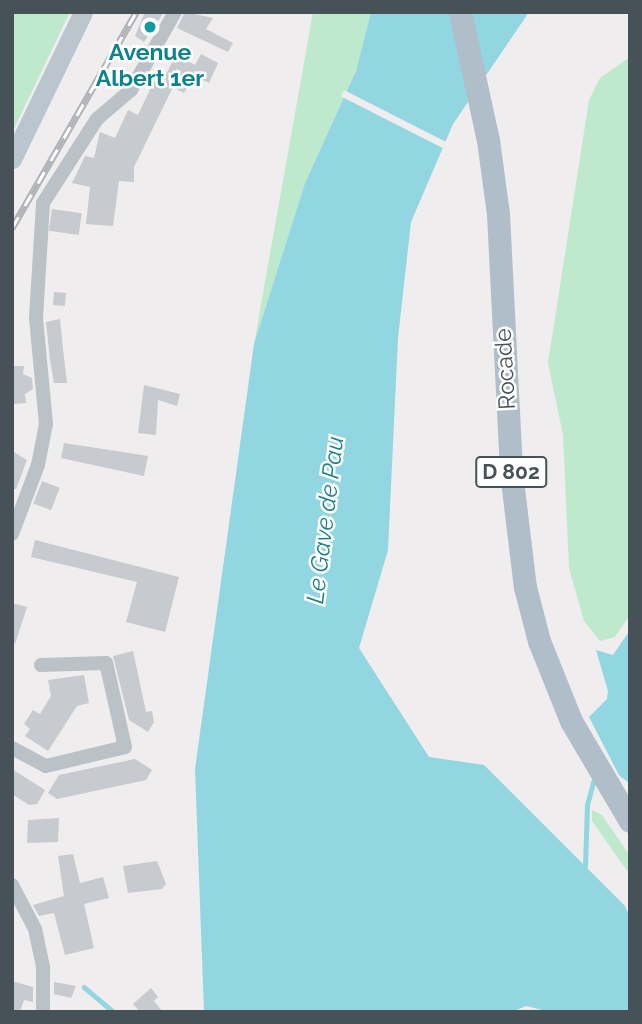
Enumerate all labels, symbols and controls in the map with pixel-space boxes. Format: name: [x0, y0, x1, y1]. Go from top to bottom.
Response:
marker: Avenue Albert 1er: [142, 19, 158, 35]
place label: Avenue Albert 1er: [96, 38, 204, 92]
street label: Rocade: [489, 328, 521, 410]
water label: Le Gave de Pau: [300, 435, 350, 605]
road number: D 802: [474, 454, 548, 490]

